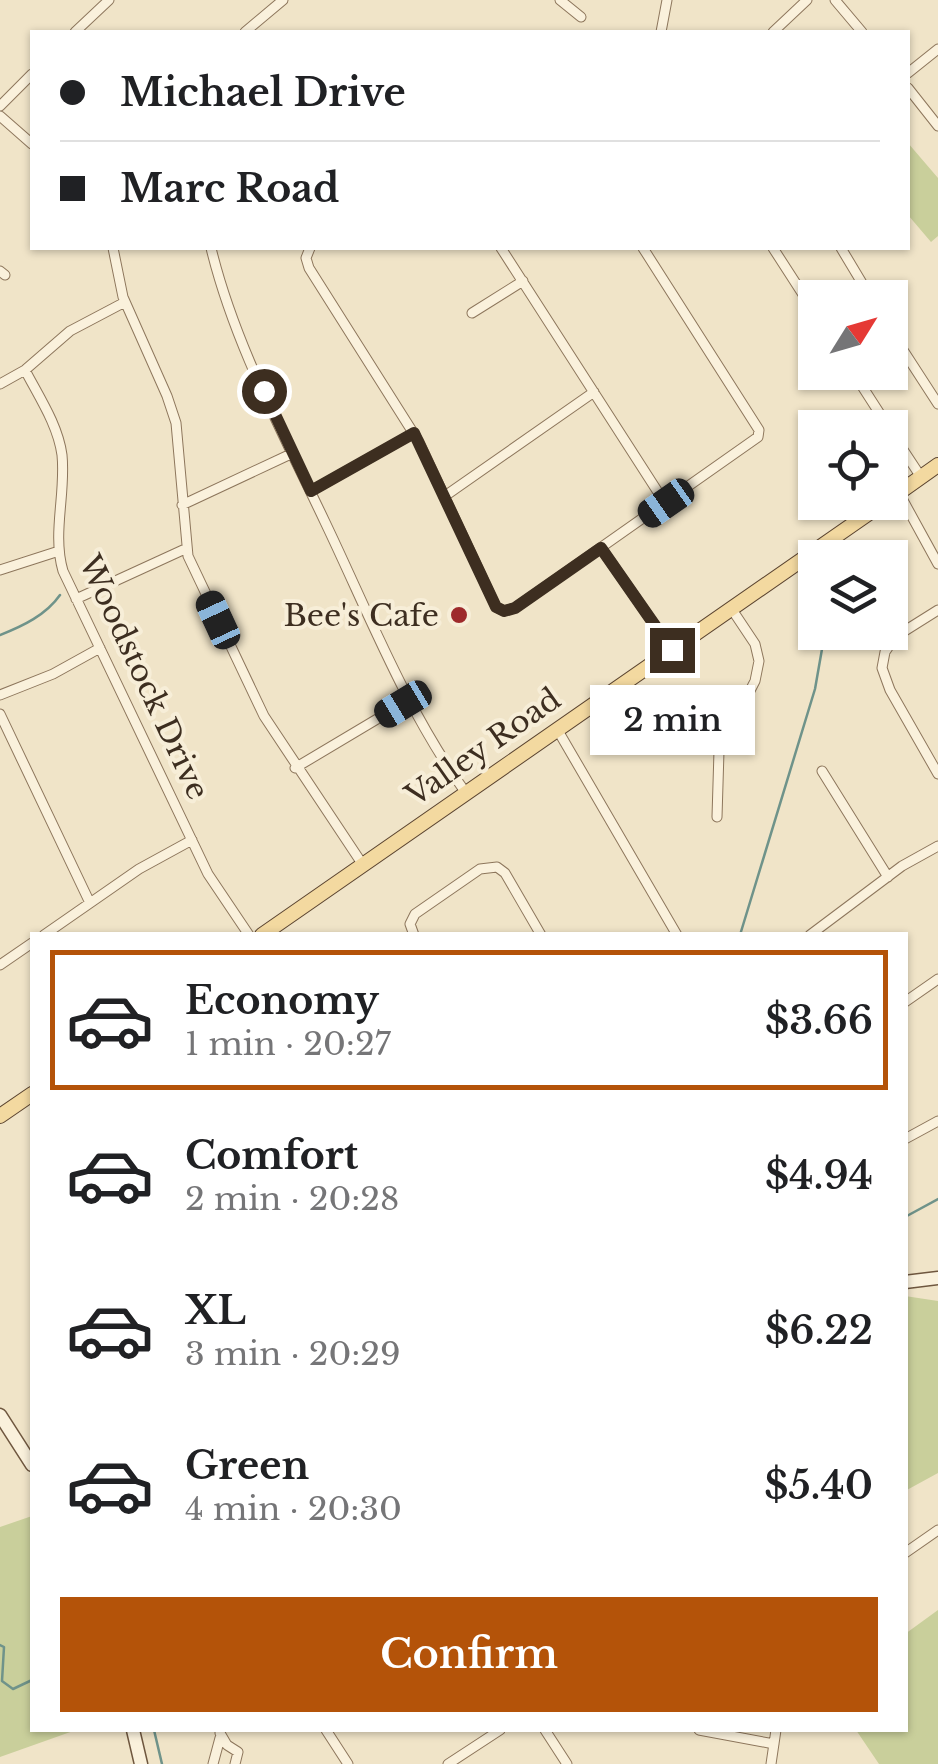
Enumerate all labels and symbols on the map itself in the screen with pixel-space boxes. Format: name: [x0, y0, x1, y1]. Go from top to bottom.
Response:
north arrow: [798, 280, 908, 390]
route start: [242, 369, 287, 414]
car: [633, 474, 699, 532]
street label: Woodstock Drive: [71, 548, 217, 805]
car: [192, 586, 244, 654]
place label: Bee's Cafe: [284, 597, 439, 634]
marker: Bee's Cafe: [448, 604, 470, 626]
route end: [650, 628, 695, 673]
car: [370, 676, 436, 732]
street label: Valley Road: [398, 680, 567, 814]
callout: 2 min: [590, 685, 754, 755]

